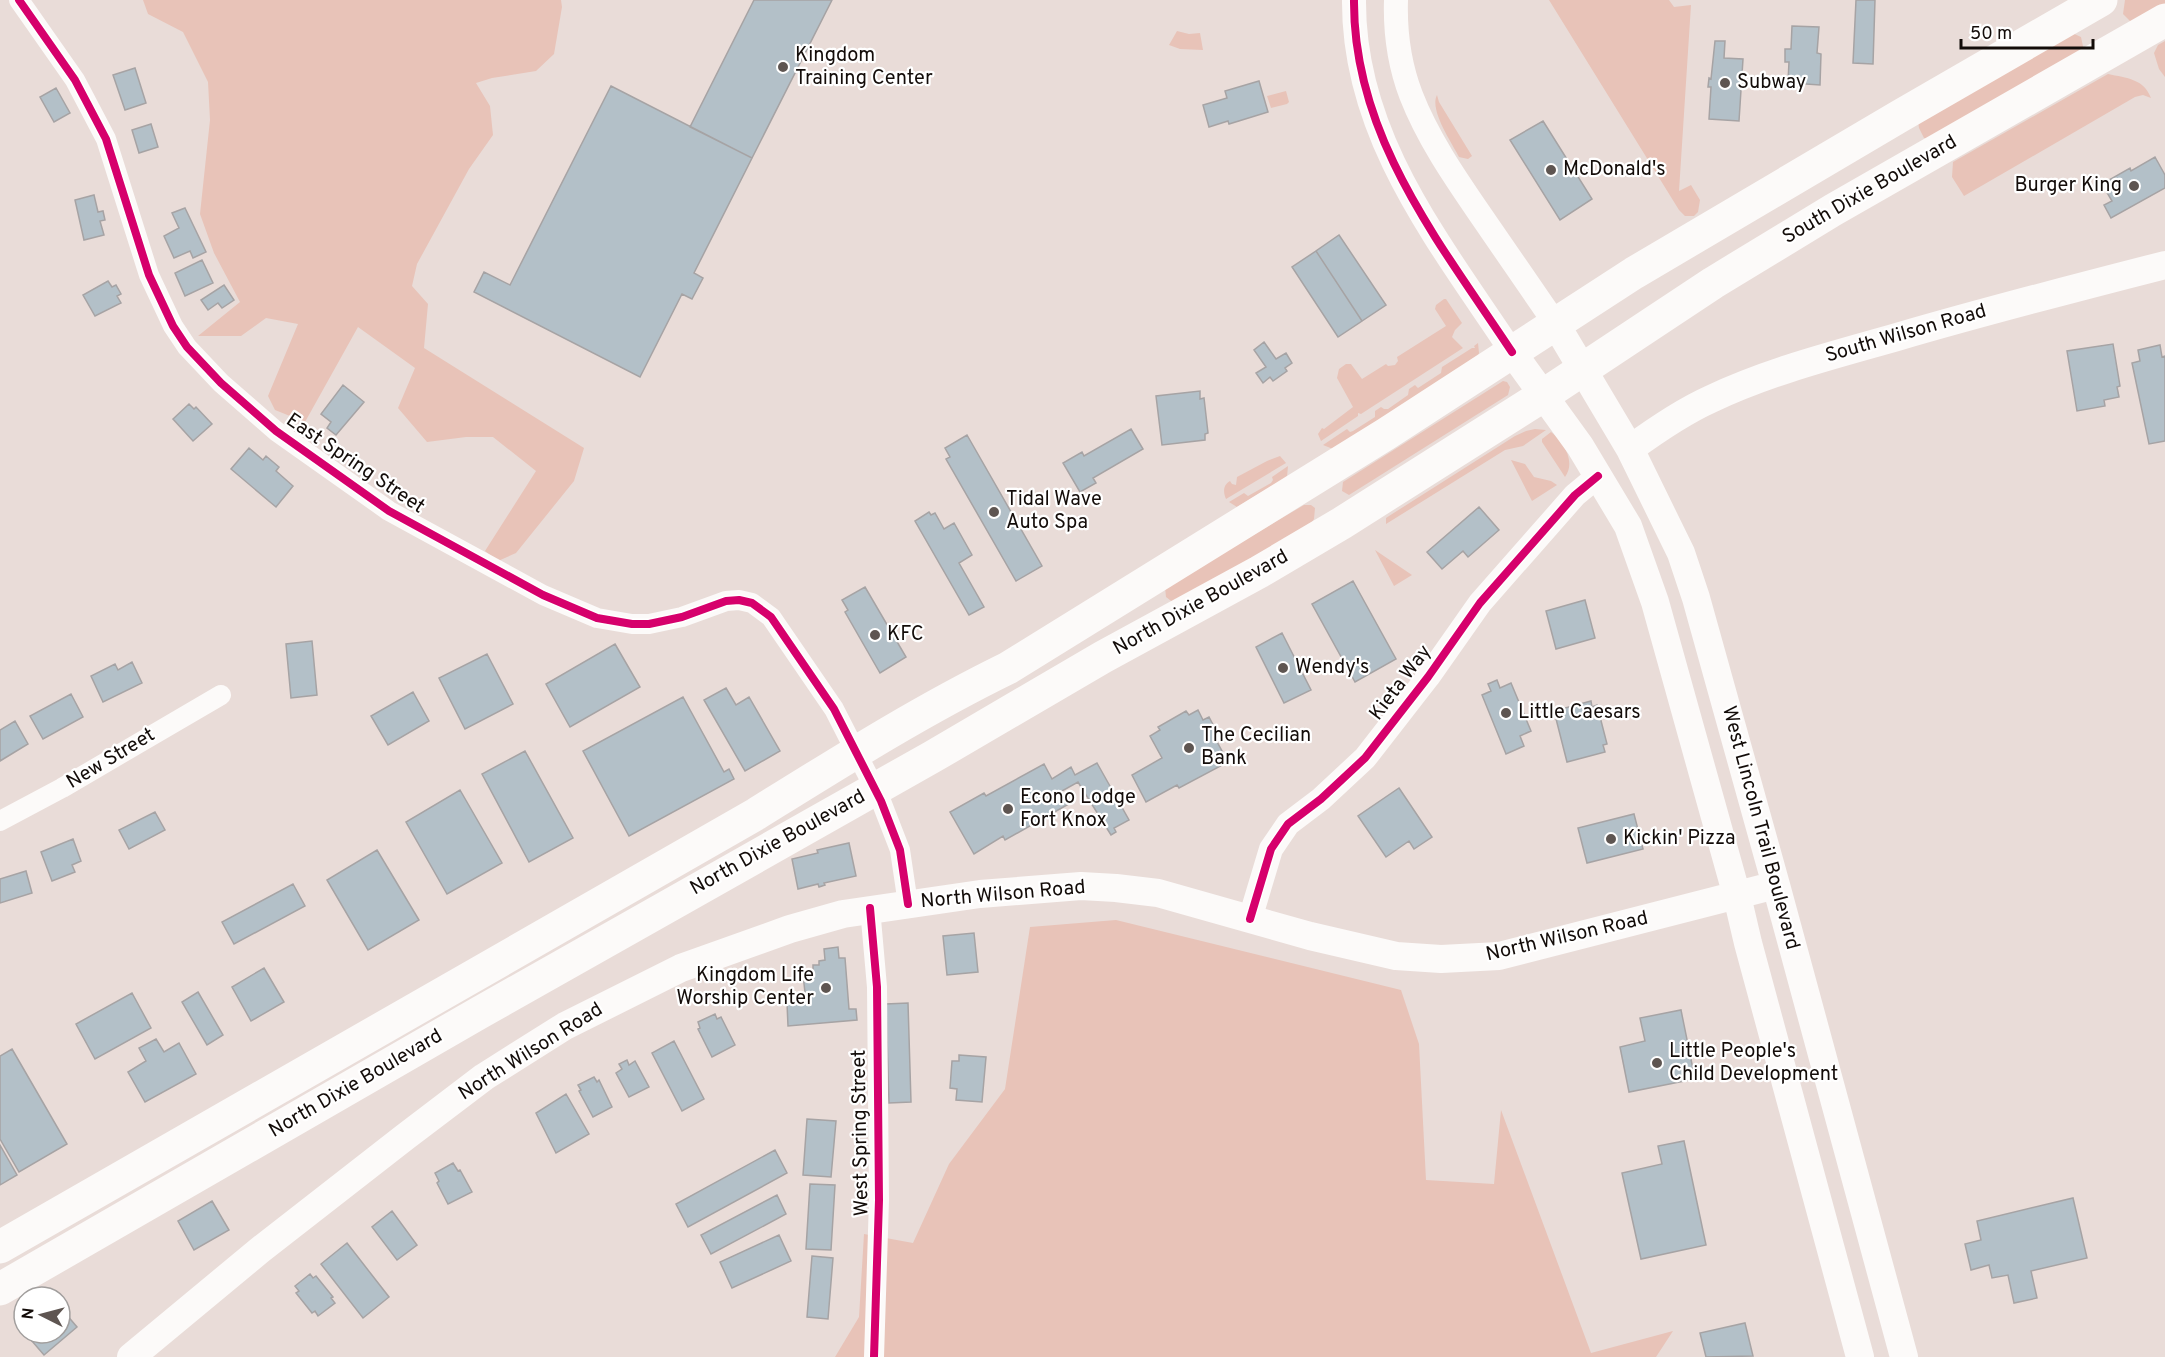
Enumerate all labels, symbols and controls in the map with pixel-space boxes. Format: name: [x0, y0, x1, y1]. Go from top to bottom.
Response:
scale bar: [1961, 12, 2093, 50]
text: 50 m: [1970, 23, 2012, 46]
place label: Kingdom Training Center: [795, 43, 933, 92]
marker: Kingdom Training Center: [776, 60, 790, 74]
place label: Subway: [1737, 70, 1806, 96]
marker: Subway: [1718, 76, 1732, 90]
street label: South Dixie Boulevard: [1778, 129, 1962, 251]
place label: McDonald's: [1563, 157, 1666, 183]
marker: McDonald's: [1544, 163, 1558, 177]
place label: Burger King: [2015, 173, 2122, 199]
marker: Burger King: [2127, 179, 2141, 193]
street label: South Wilson Road: [1822, 299, 1990, 369]
street label: East Spring Street: [280, 408, 430, 520]
place label: Tidal Wave Auto Spa: [1006, 487, 1102, 536]
marker: Tidal Wave Auto Spa: [987, 505, 1001, 519]
street label: North Dixie Boulevard: [1109, 544, 1293, 662]
place label: KFC: [887, 622, 924, 648]
marker: KFC: [868, 628, 882, 642]
street label: Kieta Way: [1364, 640, 1438, 726]
place label: Wendy's: [1295, 655, 1369, 681]
marker: Wendy's: [1276, 661, 1290, 675]
place label: Little Caesars: [1518, 700, 1641, 726]
street label: West Lincoln Trail Boulevard: [1715, 703, 1805, 953]
marker: Little Caesars: [1499, 706, 1513, 720]
street label: New Street: [62, 722, 160, 796]
place label: The Cecilian Bank: [1201, 723, 1311, 772]
marker: The Cecilian Bank: [1182, 741, 1196, 755]
street label: North Dixie Boulevard: [686, 784, 870, 902]
place label: Econo Lodge Fort Knox: [1020, 785, 1136, 834]
marker: Econo Lodge Fort Knox: [1001, 802, 1015, 816]
place label: Kickin' Pizza: [1623, 826, 1736, 852]
marker: Kickin' Pizza: [1604, 832, 1618, 846]
street label: North Wilson Road: [919, 875, 1087, 915]
street label: North Wilson Road: [1483, 906, 1651, 968]
place label: Kingdom Life Worship Center: [676, 963, 814, 1012]
marker: Kingdom Life Worship Center: [819, 981, 833, 995]
street label: North Wilson Road: [454, 997, 608, 1107]
street label: North Dixie Boulevard: [264, 1024, 448, 1144]
place label: Little People's Child Development: [1669, 1039, 1838, 1088]
street label: West Spring Street: [847, 1049, 875, 1217]
marker: Little People's Child Development: [1650, 1056, 1664, 1070]
north arrow: [12, 1285, 72, 1345]
text: N: [19, 1307, 40, 1320]

